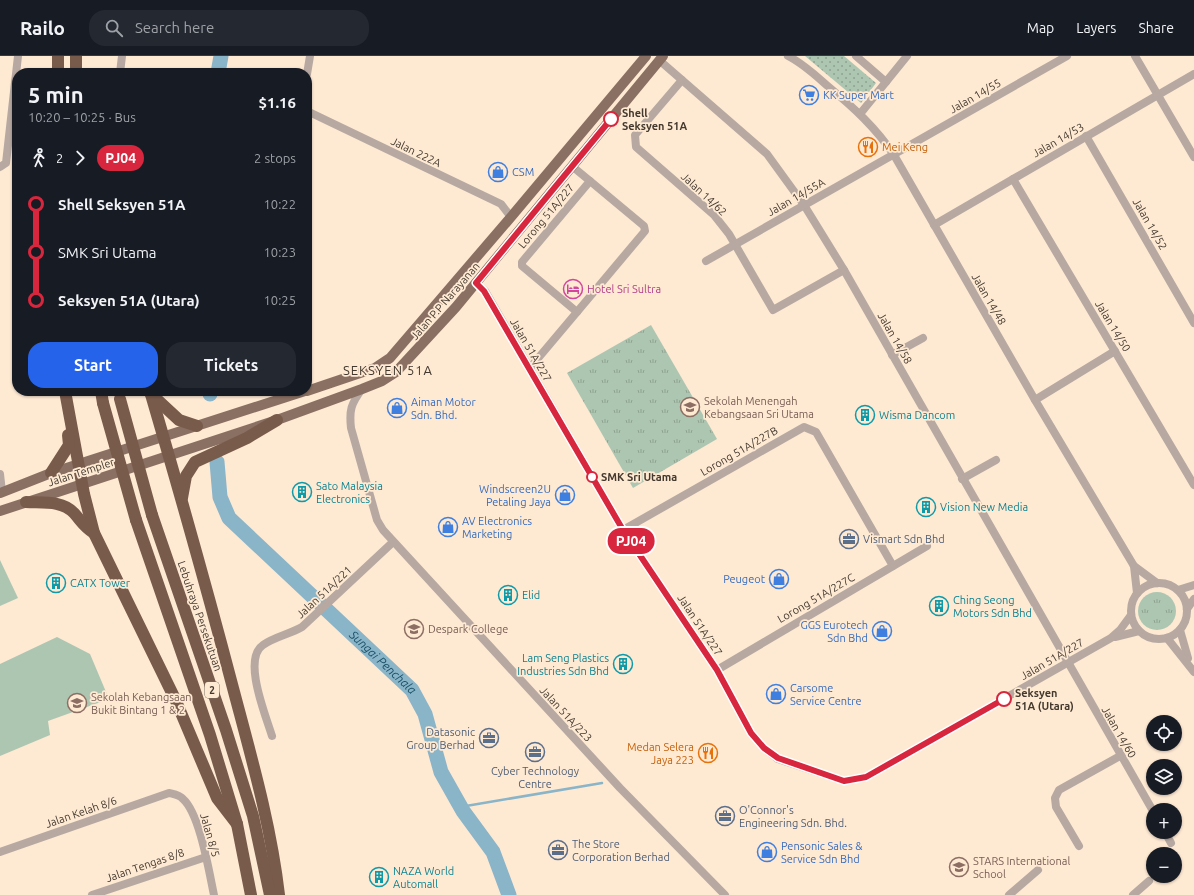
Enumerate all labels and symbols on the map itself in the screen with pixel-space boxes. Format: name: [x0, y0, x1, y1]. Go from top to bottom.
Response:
street label: Jalan 14/55: [947, 76, 1003, 116]
supermarket icon: KK Super Mart: [798, 84, 820, 106]
place label: KK Super Mart: [823, 89, 895, 101]
place label: Shell Seksyen 51A: [622, 107, 687, 132]
marker: Shell Seksyen 51A: [603, 111, 619, 127]
street label: Jalan 14/53: [1030, 120, 1086, 160]
street label: Jalan 222A: [389, 135, 444, 170]
restaurant icon: Mei Keng: [857, 136, 879, 158]
place label: Mei Keng: [882, 141, 928, 153]
shop icon: CSM: [487, 161, 509, 183]
place label: CSM: [512, 166, 534, 178]
street label: Jalan 14/62: [679, 170, 729, 218]
street label: Jalan 14/55A: [765, 175, 828, 218]
street label: Lorong 51A/227: [516, 181, 576, 251]
street label: Jalan 14/52: [1130, 196, 1170, 252]
street label: Jalan P.P Narayanan: [408, 260, 482, 342]
street label: Jalan 14/48: [969, 271, 1009, 327]
hotel icon: Hotel Sri Sultra: [562, 278, 584, 300]
place label: Hotel Sri Sultra: [587, 283, 661, 295]
street label: Jalan 14/50: [1093, 298, 1133, 354]
street label: Jalan 14/58: [875, 310, 915, 366]
street label: Jalan 51A/227: [508, 316, 554, 384]
district label: SEKSYEN 51A: [343, 363, 433, 377]
place label: Sekolah Menengah Kebangsaan Sri Utama: [704, 395, 814, 420]
place label: Aiman Motor Sdn. Bhd.: [411, 396, 476, 421]
school or university icon: Sekolah Menengah Kebangsaan Sri Utama: [679, 396, 701, 418]
shop icon: Aiman Motor Sdn. Bhd.: [386, 397, 408, 419]
building icon: Wisma Dancom: [854, 404, 876, 426]
place label: Wisma Dancom: [879, 409, 955, 421]
street label: Lorong 51A/227B: [698, 424, 780, 478]
street label: Jalan Templer: [46, 455, 117, 488]
marker: SMK Sri Utama: [586, 471, 598, 483]
place label: SMK Sri Utama: [601, 471, 677, 483]
place label: Sato Malaysia Electronics: [316, 480, 383, 505]
building icon: Sato Malaysia Electronics: [291, 481, 313, 503]
place label: Windscreen2U Petaling Jaya: [479, 483, 551, 508]
shop icon: Windscreen2U Petaling Jaya: [554, 484, 576, 506]
building icon: Vision New Media: [915, 496, 937, 518]
place label: Vision New Media: [940, 501, 1028, 513]
place label: AV Electronics Marketing: [462, 515, 532, 540]
shop icon: AV Electronics Marketing: [437, 516, 459, 538]
line badge: PJ04: [603, 528, 659, 554]
office icon: Vismart Sdn Bhd: [838, 528, 860, 550]
place label: Vismart Sdn Bhd: [863, 533, 945, 545]
street label: Lebuhraya Persekutuan: [175, 559, 225, 673]
street label: Jalan 51A/221: [294, 563, 354, 621]
shop icon: Peugeot: [768, 568, 790, 590]
street label: Lorong 51A/227C: [775, 571, 857, 625]
building icon: CATX Tower: [45, 572, 67, 594]
place label: Peugeot: [723, 573, 766, 585]
place label: CATX Tower: [70, 577, 131, 589]
building icon: Elid: [497, 584, 519, 606]
place label: Elid: [522, 589, 540, 601]
street label: Jalan 51A/227: [675, 592, 725, 658]
place label: Ching Seong Motors Sdn Bhd: [953, 594, 1032, 619]
building icon: Ching Seong Motors Sdn Bhd: [928, 595, 950, 617]
school or university icon: Despark College: [403, 618, 425, 640]
place label: GGS Eurotech Sdn Bhd: [800, 619, 868, 644]
shop icon: GGS Eurotech Sdn Bhd: [871, 620, 893, 642]
place label: Despark College: [428, 623, 508, 635]
water label: Sungai Penchala: [347, 627, 419, 697]
street label: Jalan 51A/227: [1018, 636, 1086, 682]
place label: Lam Seng Plastics Industries Sdn Bhd: [517, 652, 609, 677]
building icon: Lam Seng Plastics Industries Sdn Bhd: [612, 653, 634, 675]
road number: 2: [205, 682, 219, 698]
place label: Carsome Service Centre: [790, 682, 862, 707]
shop icon: Carsome Service Centre: [765, 683, 787, 705]
street label: Jalan 51A/223: [537, 684, 595, 744]
place label: Seksyen 51A (Utara): [1015, 687, 1074, 713]
place label: Sekolah Kebangsaan Bukit Bintang 1 & 2: [91, 691, 192, 716]
marker: Seksyen 51A (Utara): [996, 691, 1012, 707]
school or university icon: Sekolah Kebangsaan Bukit Bintang 1 & 2: [66, 692, 88, 714]
street label: Jalan 14/60: [1099, 704, 1139, 760]
place label: Datasonic Group Berhad: [406, 726, 475, 751]
office icon: Datasonic Group Berhad: [478, 727, 500, 749]
office icon: Cyber Technology Centre: [524, 741, 546, 763]
place label: Medan Selera Jaya 223: [627, 741, 694, 766]
restaurant icon: Medan Selera Jaya 223: [697, 742, 719, 764]
place label: Cyber Technology Centre: [491, 765, 580, 790]
street label: Jalan Kelah 8/6: [44, 794, 118, 830]
place label: O'Connor's Engineering Sdn. Bhd.: [739, 804, 847, 829]
office icon: O'Connor's Engineering Sdn. Bhd.: [714, 805, 736, 827]
street label: Jalan 8/5: [198, 812, 222, 858]
place label: The Store Corporation Berhad: [572, 838, 670, 863]
office icon: The Store Corporation Berhad: [547, 839, 569, 861]
place label: Pensonic Sales & Service Sdn Bhd: [781, 840, 863, 865]
shop icon: Pensonic Sales & Service Sdn Bhd: [756, 841, 778, 863]
street label: Jalan Tengas 8/8: [104, 846, 186, 884]
place label: STARS International School: [973, 855, 1070, 880]
school or university icon: STARS International School: [948, 856, 970, 878]
place label: NAZA World Automall: [393, 865, 454, 890]
building icon: NAZA World Automall: [368, 866, 390, 888]

